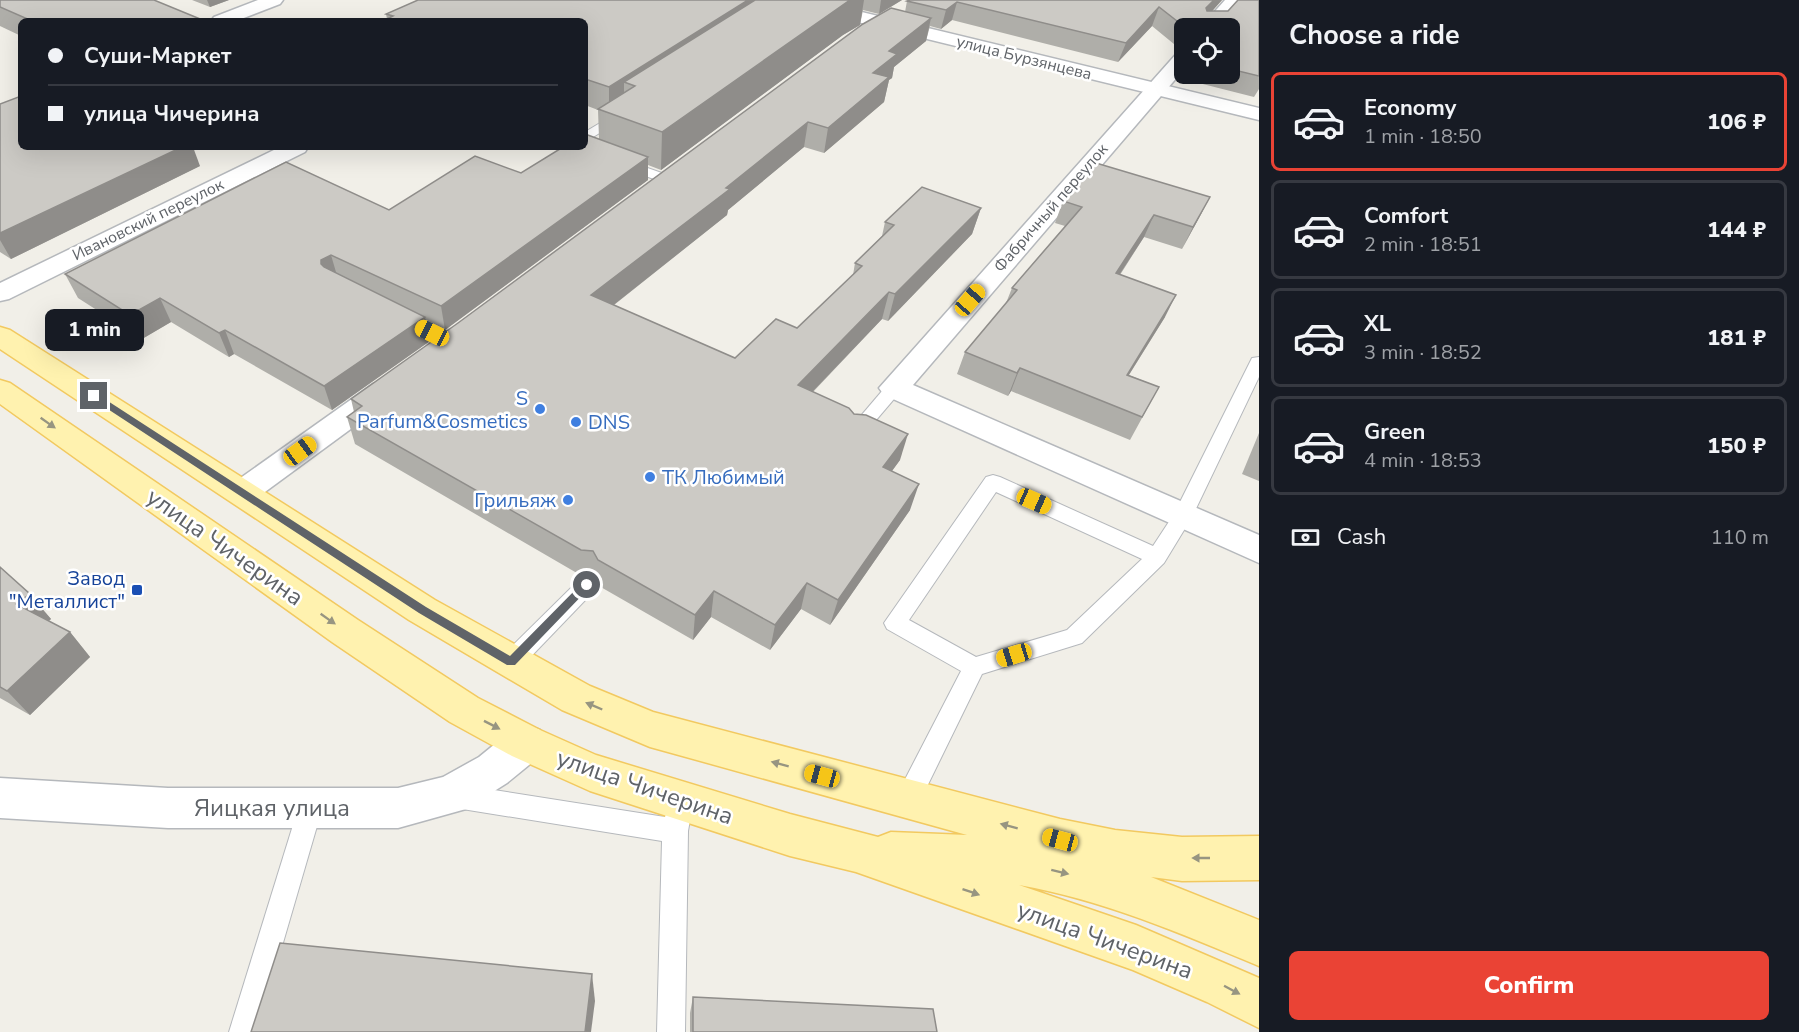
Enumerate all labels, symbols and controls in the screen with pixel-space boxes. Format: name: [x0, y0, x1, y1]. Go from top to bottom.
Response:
text: Choose a ride: [1289, 17, 1460, 54]
map controls: [1174, 18, 1240, 84]
button: locate: [1174, 18, 1240, 84]
street label: улица Бурзянцева: [954, 31, 1094, 85]
text: Суши-Маркет: [84, 41, 231, 71]
text: Economy: [1364, 93, 1456, 123]
icon: car: [1292, 95, 1346, 149]
text: улица Чичерина: [84, 99, 260, 129]
text: 106 ₽: [1707, 107, 1766, 137]
text: 1 min · 18:50: [1364, 123, 1482, 150]
street label: Фабричный переулок: [989, 138, 1113, 277]
street label: Ивановский переулок: [69, 174, 228, 266]
text: Comfort: [1364, 201, 1448, 231]
icon: car: [1292, 203, 1346, 257]
text: 144 ₽: [1707, 215, 1766, 245]
text: 2 min · 18:51: [1364, 231, 1482, 258]
car: [951, 281, 989, 319]
callout: 1 min: [44, 309, 144, 351]
text: XL: [1364, 309, 1391, 339]
icon: car: [1292, 311, 1346, 365]
text: 1 min: [68, 316, 121, 343]
car: [412, 317, 452, 349]
text: 181 ₽: [1707, 323, 1766, 353]
text: 3 min · 18:52: [1364, 339, 1482, 366]
route end: [80, 382, 107, 409]
place label: S Parfum&Cosmetics: [357, 385, 528, 435]
marker: S Parfum&Cosmetics: [533, 402, 547, 416]
place label: DNS: [588, 409, 630, 436]
marker: DNS: [569, 415, 583, 429]
one-way arrow: [40, 417, 56, 428]
text: Green: [1364, 417, 1425, 447]
icon: car: [1292, 419, 1346, 473]
text: 150 ₽: [1707, 431, 1766, 461]
car: [280, 433, 320, 469]
text: 4 min · 18:53: [1364, 447, 1482, 474]
place label: ТК Любимый: [662, 464, 785, 491]
marker: ТК Любимый: [643, 470, 657, 484]
street label: улица Чичерина: [140, 481, 310, 613]
car: [1014, 485, 1054, 517]
place label: Грильяж: [474, 487, 556, 514]
marker: Грильяж: [561, 493, 575, 507]
icon: cash: [1289, 521, 1322, 554]
text: Cash: [1337, 522, 1386, 552]
text: 110 m: [1711, 524, 1769, 551]
place label: Завод "Металлист": [9, 565, 125, 615]
route start: [573, 571, 600, 598]
marker: Завод "Металлист": [130, 583, 144, 597]
one-way arrow: [320, 613, 336, 625]
car: [994, 641, 1034, 669]
one-way arrow: [585, 701, 603, 711]
one-way arrow: [484, 720, 501, 730]
street label: улица Чичерина: [552, 742, 738, 832]
one-way arrow: [771, 759, 789, 769]
car: [802, 763, 842, 789]
street label: Яицкая улица: [194, 792, 350, 824]
one-way arrow: [1000, 821, 1018, 830]
car: [1040, 827, 1080, 853]
one-way arrow: [1191, 853, 1210, 863]
one-way arrow: [1051, 867, 1070, 877]
one-way arrow: [962, 887, 980, 897]
street label: улица Чичерина: [1013, 893, 1197, 987]
button: Confirm: [1289, 951, 1769, 1020]
one-way arrow: [1223, 984, 1241, 994]

